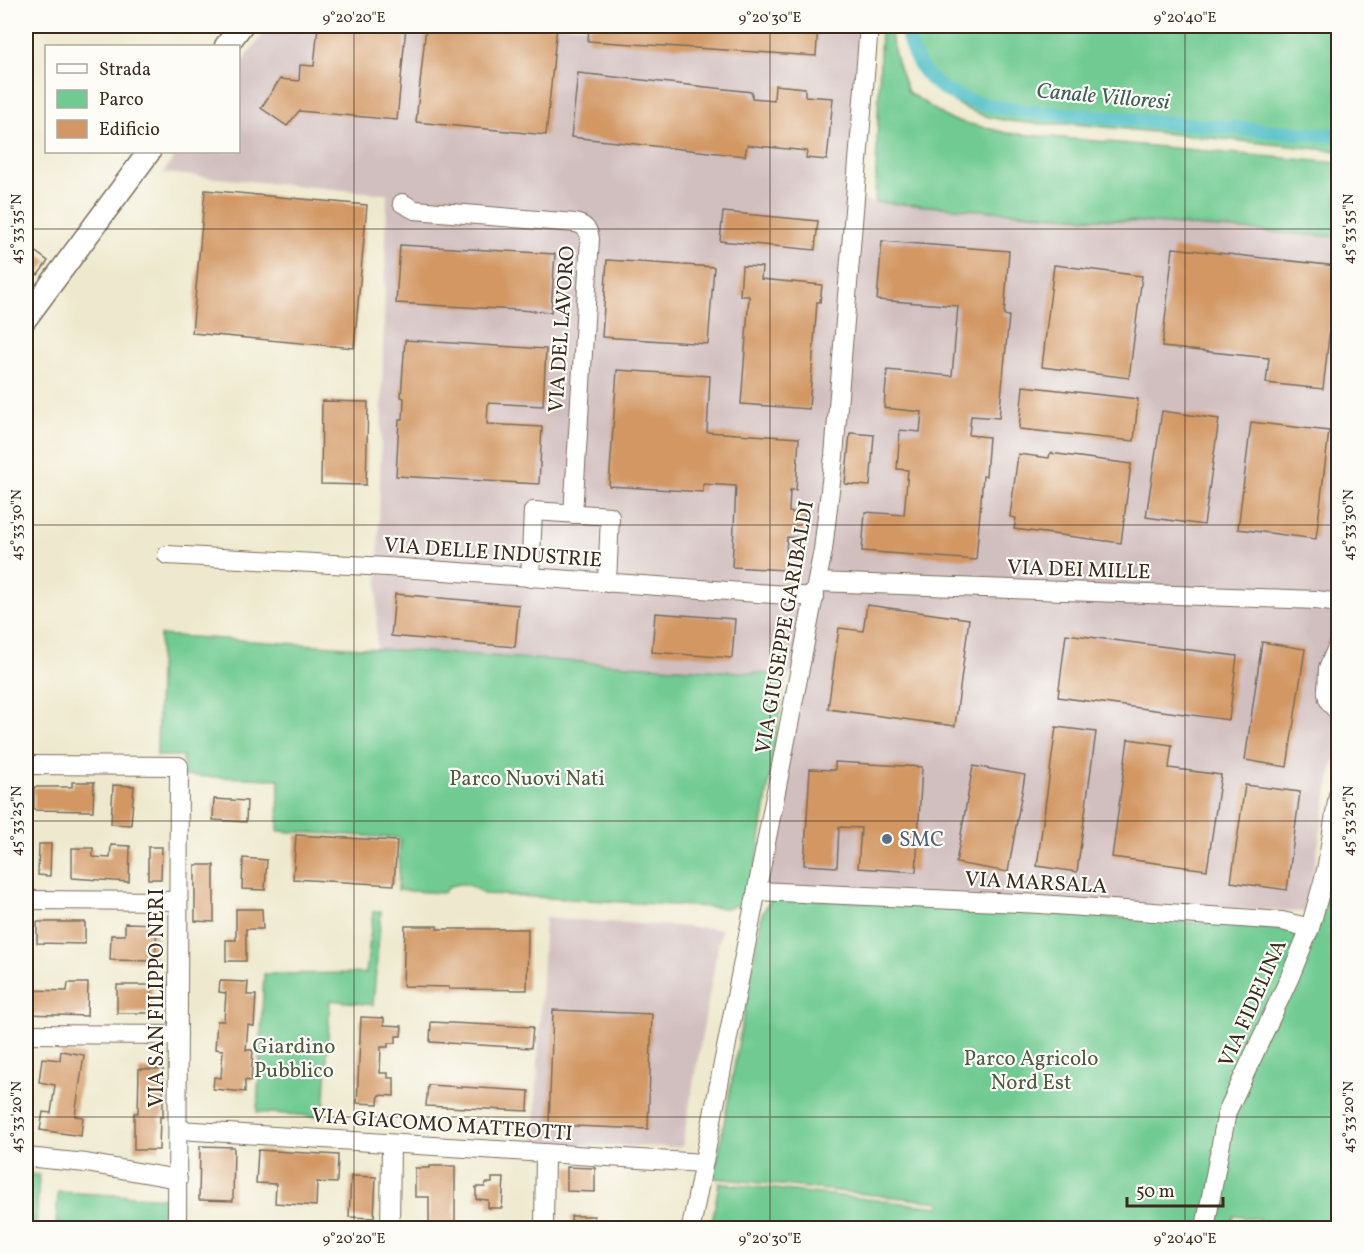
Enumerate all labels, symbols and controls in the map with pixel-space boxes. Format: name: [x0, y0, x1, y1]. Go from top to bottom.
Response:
text: 9°20'20"E: [322, 8, 386, 29]
text: 9°20'30"E: [739, 8, 801, 29]
text: 9°20'40"E: [1154, 8, 1216, 29]
legend: [45, 45, 240, 153]
text: Strada: [99, 58, 151, 83]
water label: Canale Villoresi: [1035, 76, 1171, 119]
text: Parco: [99, 88, 144, 113]
text: Edificio: [99, 118, 160, 143]
text: 45°33'35"N: [7, 194, 28, 264]
text: 45°33'35"N: [1339, 194, 1360, 264]
street label: VIA DEL LAVORO: [542, 245, 583, 414]
text: 45°33'30"N: [7, 489, 28, 561]
text: 45°33'30"N: [1339, 489, 1360, 561]
street label: VIA GIUSEPPE GARIBALDI: [749, 499, 822, 756]
street label: VIA DELLE INDUSTRIE: [383, 531, 603, 576]
street label: VIA DEI MILLE: [1007, 554, 1151, 587]
park label: Parco Nuovi Nati: [449, 765, 605, 794]
text: 45°33'25"N: [7, 786, 28, 856]
text: 45°33'25"N: [1339, 786, 1360, 856]
place label: SMC: [899, 826, 944, 855]
marker: SMC: [880, 832, 894, 846]
street label: VIA MARSALA: [964, 865, 1108, 902]
street label: VIA SAN FILIPPO NERI: [143, 888, 172, 1108]
street label: VIA FIDELINA: [1212, 935, 1295, 1072]
park label: Giardino Pubblico: [253, 1033, 335, 1086]
park label: Parco Agricolo Nord Est: [964, 1045, 1098, 1098]
text: 45°33'20"N: [7, 1081, 28, 1153]
text: 45°33'20"N: [1339, 1081, 1360, 1153]
street label: VIA GIACOMO MATTEOTTI: [310, 1102, 574, 1149]
scale bar: [1127, 1170, 1223, 1208]
text: 50 m: [1136, 1180, 1175, 1205]
text: 9°20'20"E: [322, 1229, 386, 1250]
text: 9°20'30"E: [739, 1229, 801, 1250]
text: 9°20'40"E: [1154, 1229, 1216, 1250]

